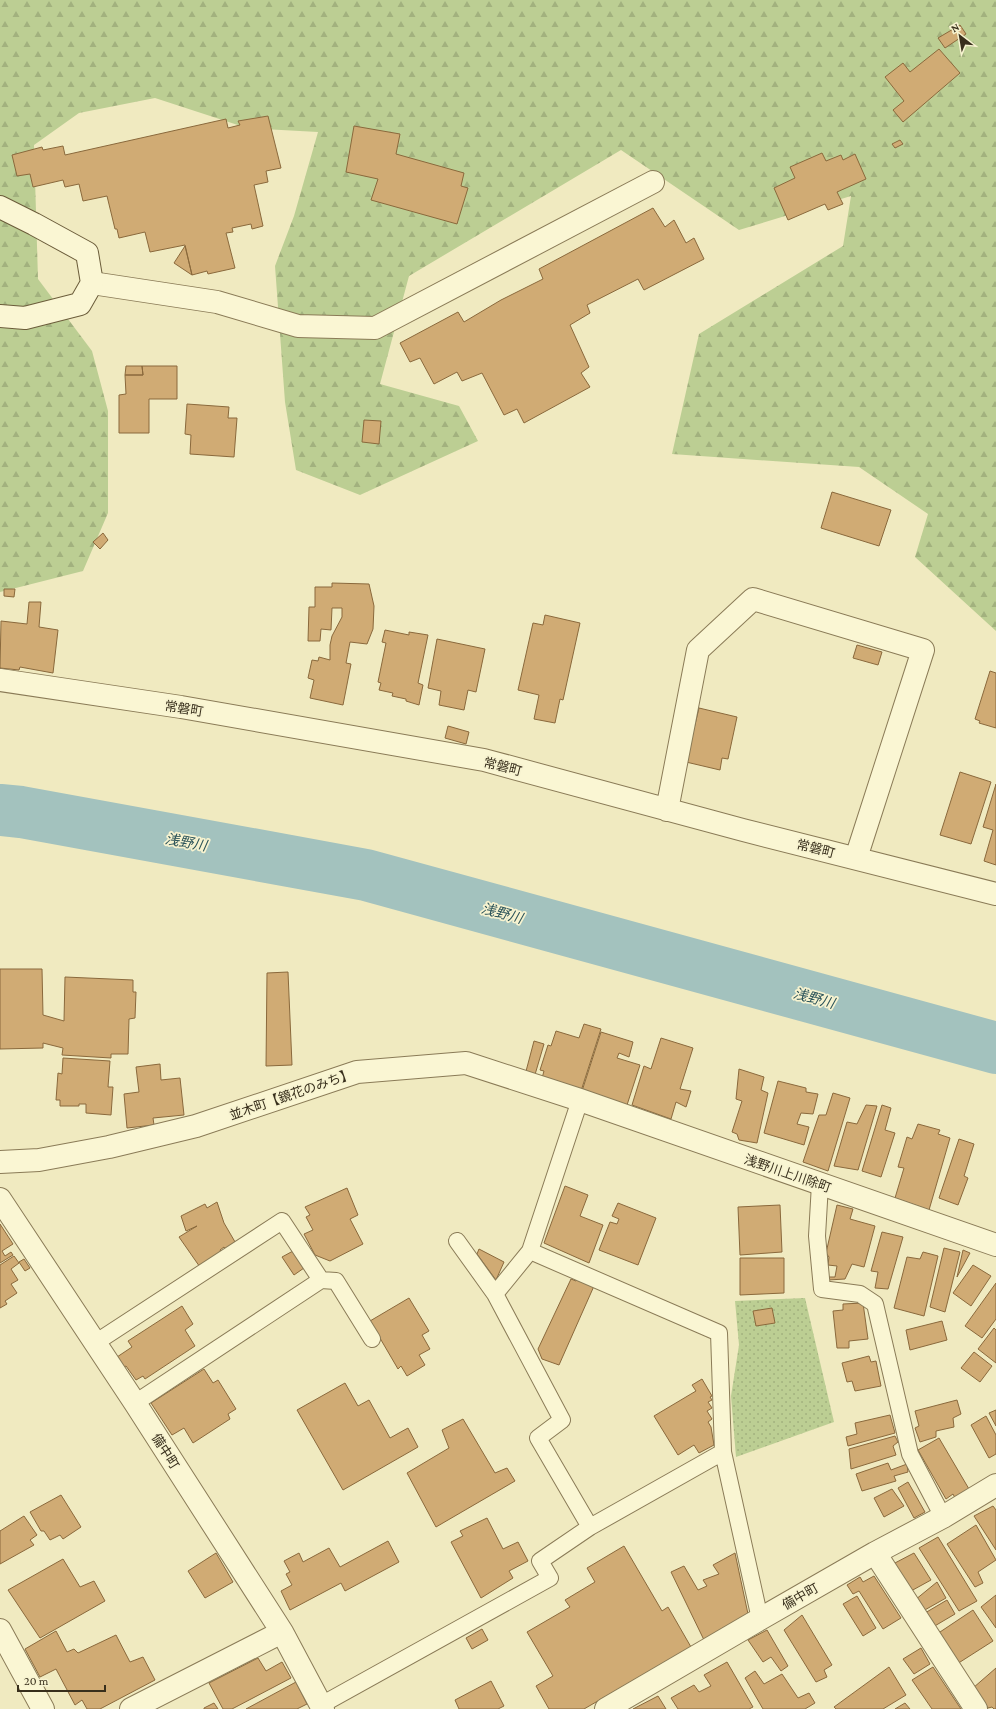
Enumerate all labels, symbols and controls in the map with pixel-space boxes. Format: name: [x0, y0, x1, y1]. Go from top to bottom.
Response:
north arrow: [940, 16, 980, 56]
text: N: [949, 20, 962, 35]
street label: 常磐町: [163, 698, 204, 719]
street label: 常磐町: [482, 754, 524, 778]
water label: 浅野川: [164, 830, 210, 854]
street label: 常磐町: [795, 836, 837, 860]
water label: 浅野川: [480, 900, 526, 927]
water label: 浅野川: [792, 985, 838, 1012]
street label: 並木町【鏡花のみち】: [227, 1066, 355, 1123]
street label: 浅野川上川除町: [742, 1152, 833, 1195]
street label: 備中町: [149, 1431, 182, 1472]
street label: 備中町: [780, 1580, 821, 1613]
scale bar: [18, 1667, 105, 1693]
text: 20 m: [24, 1674, 49, 1688]

